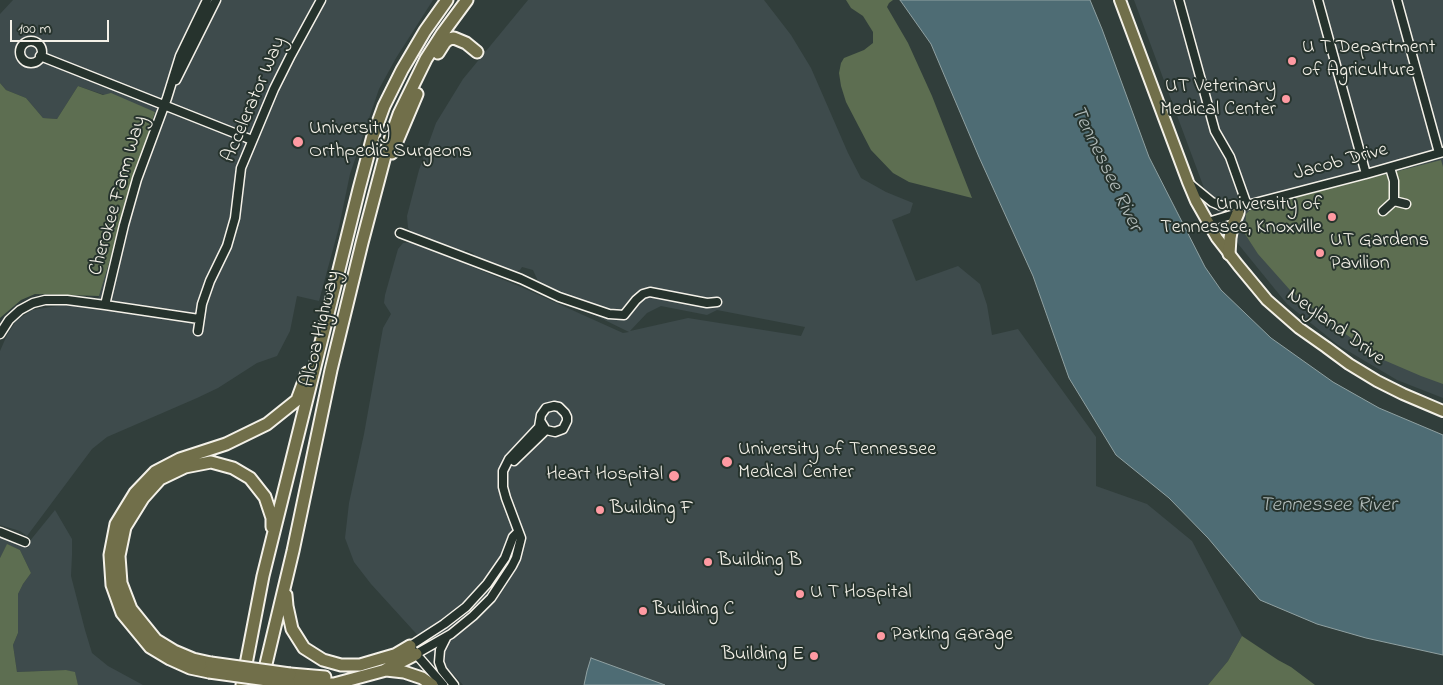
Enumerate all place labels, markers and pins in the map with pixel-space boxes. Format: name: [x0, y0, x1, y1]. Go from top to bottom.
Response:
place label: U T Department of Agriculture: [1302, 37, 1435, 84]
marker: U T Department of Agriculture: [1286, 55, 1298, 67]
place label: UT Veterinary Medical Center: [1160, 76, 1276, 123]
marker: UT Veterinary Medical Center: [1280, 93, 1292, 105]
place label: University Orthpedic Surgeons: [309, 118, 472, 165]
marker: University Orthpedic Surgeons: [291, 135, 305, 149]
place label: University of Tennessee, Knoxville: [1160, 194, 1322, 241]
marker: University of Tennessee, Knoxville: [1326, 211, 1338, 223]
place label: UT Gardens Pavilion: [1330, 230, 1429, 277]
marker: UT Gardens Pavilion: [1314, 247, 1326, 259]
place label: University of Tennessee Medical Center: [738, 439, 936, 486]
marker: University of Tennessee Medical Center: [720, 455, 734, 469]
place label: Heart Hospital: [546, 464, 663, 488]
marker: Heart Hospital: [667, 469, 681, 483]
place label: Building F: [610, 498, 693, 522]
marker: Building F: [594, 504, 606, 516]
place label: Building B: [718, 550, 802, 574]
marker: Building B: [702, 556, 714, 568]
place label: U T Hospital: [810, 582, 912, 606]
marker: U T Hospital: [794, 588, 806, 600]
place label: Building C: [653, 599, 734, 623]
marker: Building C: [637, 605, 649, 617]
place label: Parking Garage: [891, 624, 1013, 648]
marker: Parking Garage: [875, 630, 887, 642]
place label: Building E: [721, 644, 804, 668]
marker: Building E: [808, 650, 820, 662]

